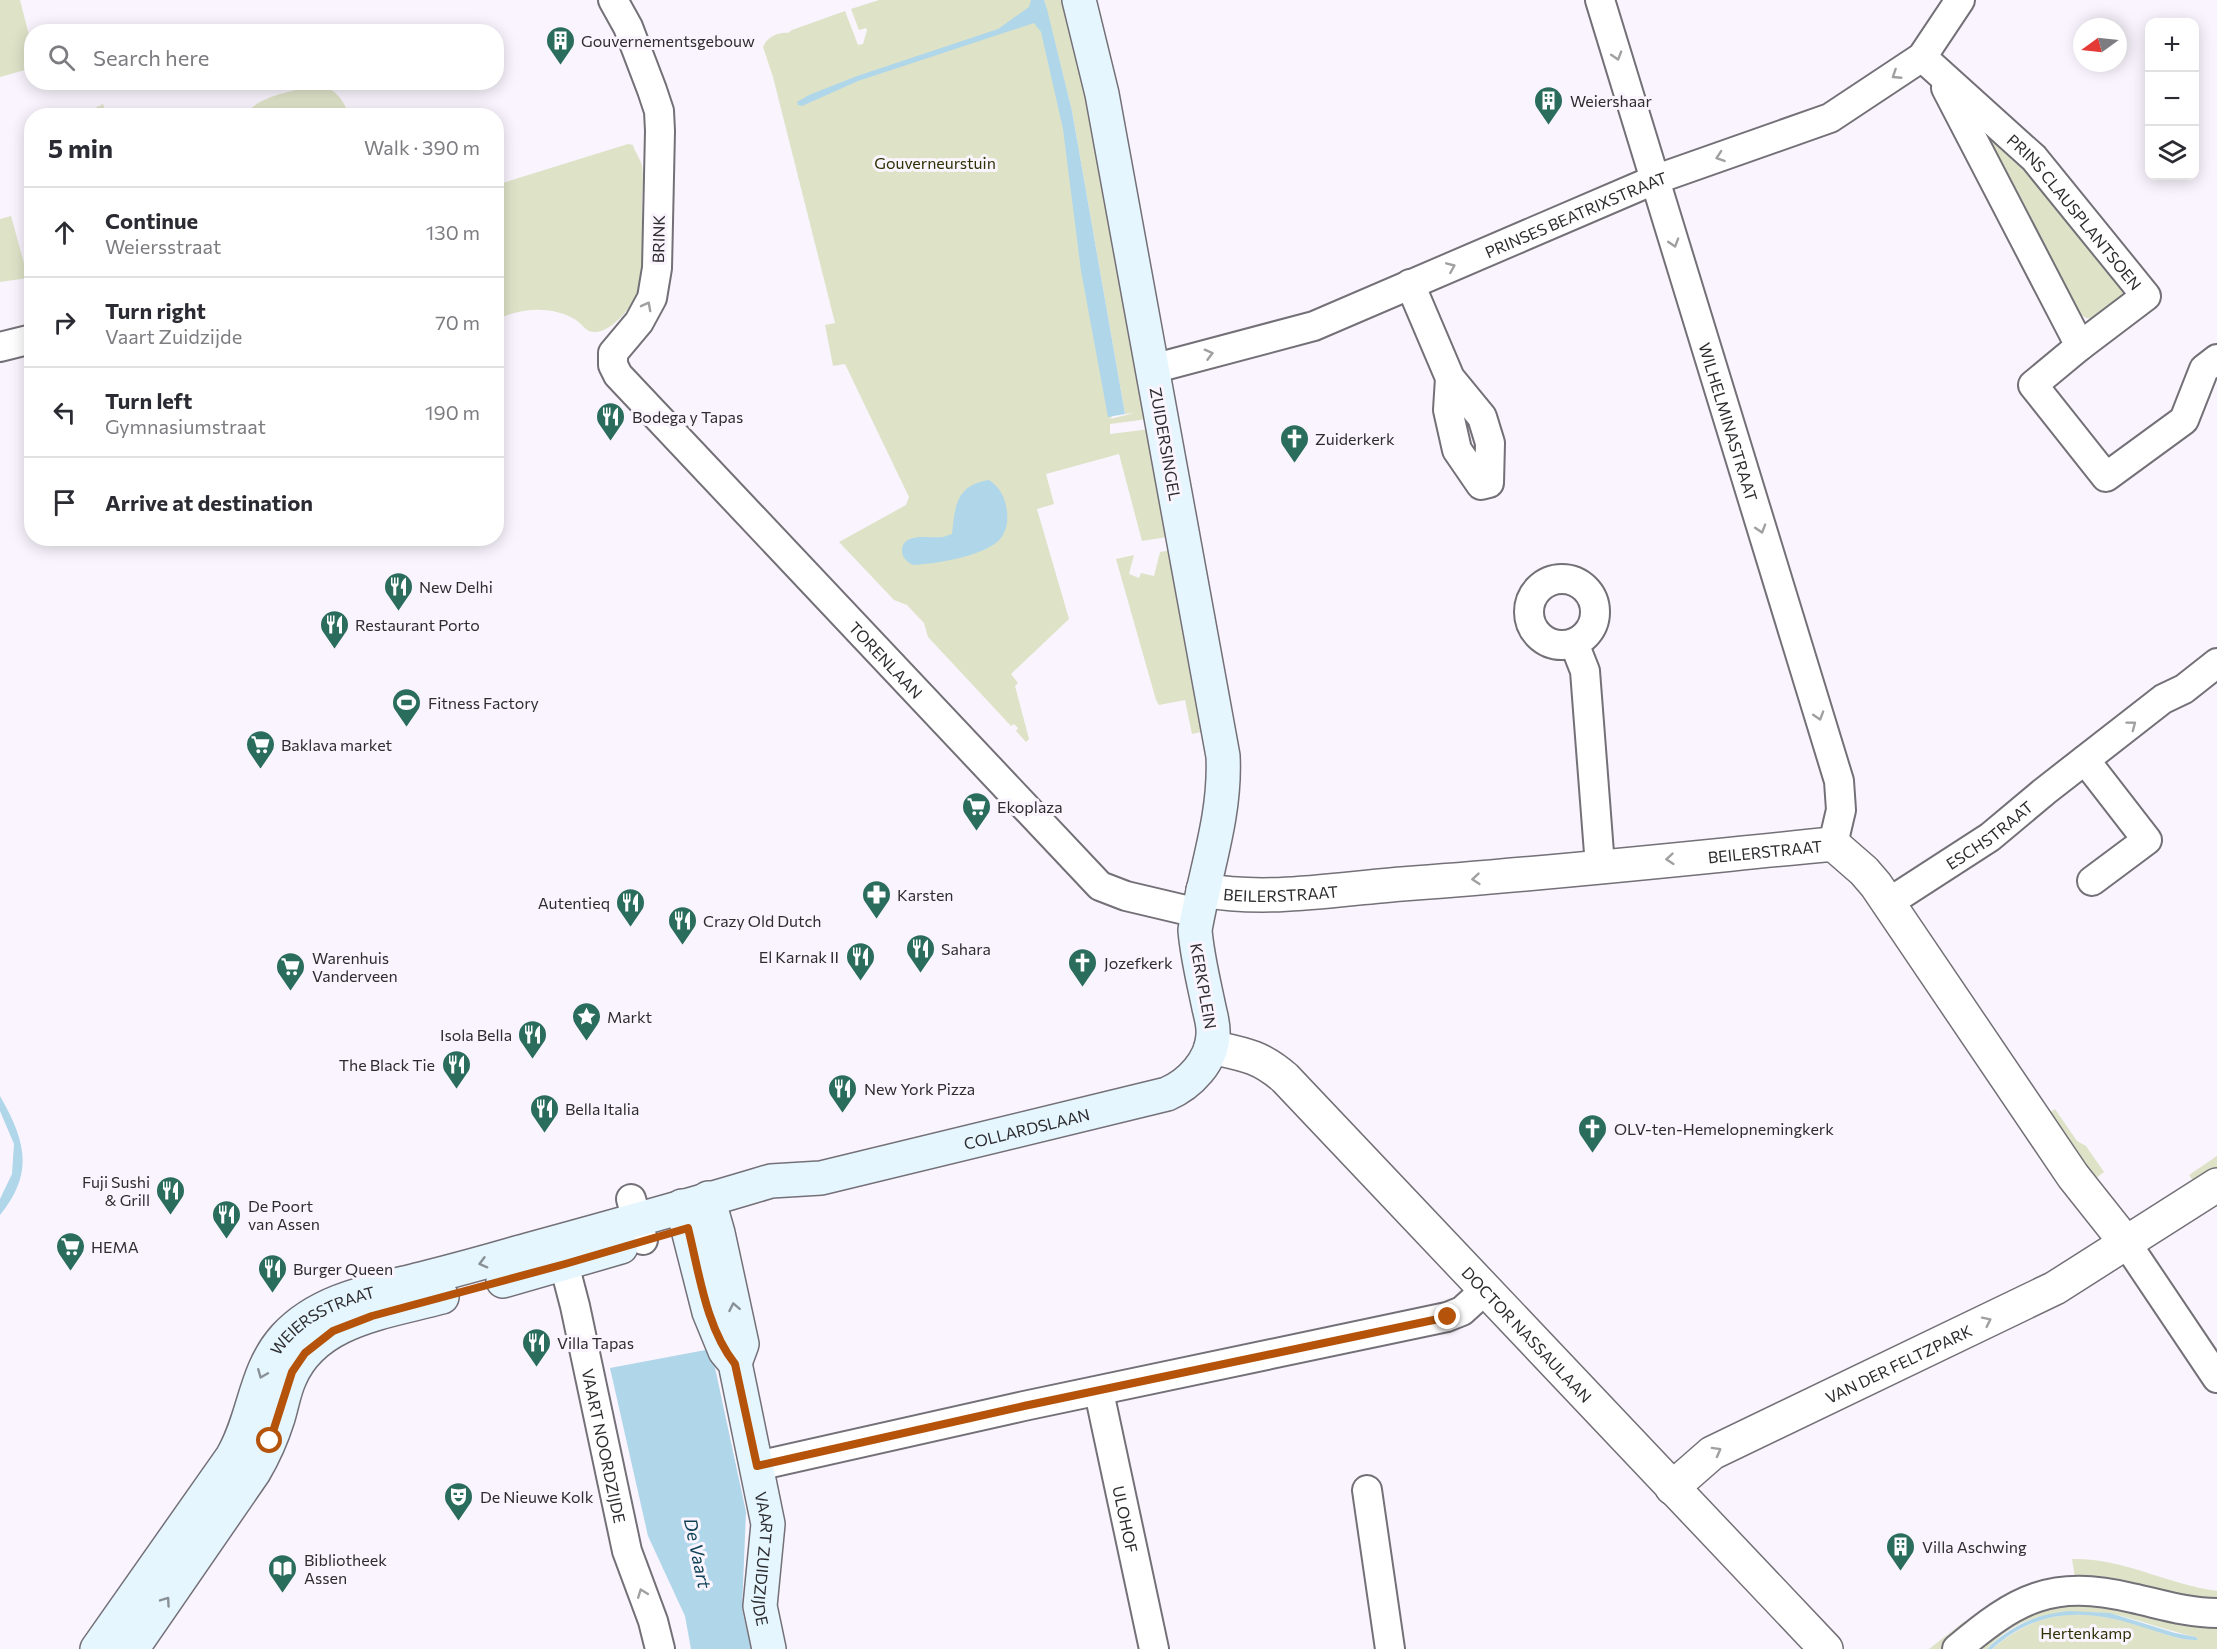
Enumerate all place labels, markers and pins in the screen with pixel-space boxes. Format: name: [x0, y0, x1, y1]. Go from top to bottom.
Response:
building icon: Gouvernementsgebouw: [544, 24, 576, 66]
place label: Gouvernementsgebouw: [581, 31, 755, 50]
building icon: Weiershaar: [1533, 84, 1565, 126]
place label: Weiershaar: [1570, 91, 1652, 110]
restaurant icon: Bodega y Tapas: [595, 400, 627, 442]
place label: Bodega y Tapas: [632, 407, 743, 426]
church icon: Zuiderkerk: [1278, 422, 1310, 464]
place label: Zuiderkerk: [1315, 429, 1395, 448]
restaurant icon: New Delhi: [382, 570, 414, 612]
place label: New Delhi: [419, 577, 493, 596]
restaurant icon: Restaurant Porto: [318, 608, 350, 650]
place label: Restaurant Porto: [355, 615, 480, 634]
sports icon: Fitness Factory: [391, 686, 423, 728]
place label: Fitness Factory: [428, 693, 539, 712]
supermarket icon: Baklava market: [244, 728, 276, 770]
place label: Baklava market: [281, 735, 392, 754]
supermarket icon: Ekoplaza: [960, 790, 992, 832]
place label: Ekoplaza: [997, 797, 1063, 816]
pharmacy icon: Karsten: [860, 878, 892, 920]
place label: Karsten: [897, 885, 954, 904]
restaurant icon: Autentieq: [615, 886, 647, 928]
place label: Autentieq: [538, 893, 610, 912]
restaurant icon: Crazy Old Dutch: [666, 904, 698, 946]
place label: Crazy Old Dutch: [703, 911, 822, 930]
restaurant icon: Sahara: [904, 932, 936, 974]
place label: Sahara: [941, 939, 991, 958]
restaurant icon: El Karnak II: [844, 940, 876, 982]
church icon: Jozefkerk: [1067, 946, 1099, 988]
place label: El Karnak II: [759, 947, 839, 966]
place label: Warenhuis Vanderveen: [312, 948, 398, 985]
supermarket icon: Warenhuis Vanderveen: [275, 950, 307, 992]
place label: Jozefkerk: [1104, 953, 1173, 972]
place icon: Markt: [570, 1000, 602, 1042]
place label: Markt: [607, 1007, 653, 1026]
restaurant icon: Isola Bella: [517, 1018, 549, 1060]
place label: Isola Bella: [440, 1025, 512, 1044]
restaurant icon: The Black Tie: [440, 1048, 472, 1090]
place label: The Black Tie: [339, 1055, 435, 1074]
restaurant icon: New York Pizza: [827, 1072, 859, 1114]
place label: New York Pizza: [864, 1079, 975, 1098]
restaurant icon: Bella Italia: [528, 1092, 560, 1134]
place label: Bella Italia: [565, 1099, 639, 1118]
church icon: OLV-ten-Hemelopnemingkerk: [1577, 1112, 1609, 1154]
place label: OLV-ten-Hemelopnemingkerk: [1614, 1119, 1834, 1138]
place label: Fuji Sushi & Grill: [82, 1172, 150, 1209]
restaurant icon: Fuji Sushi & Grill: [155, 1174, 187, 1216]
place label: De Poort van Assen: [248, 1196, 320, 1233]
restaurant icon: De Poort van Assen: [211, 1198, 243, 1240]
supermarket icon: HEMA: [54, 1230, 86, 1272]
place label: HEMA: [91, 1237, 139, 1256]
restaurant icon: Burger Queen: [256, 1252, 288, 1294]
place label: Burger Queen: [293, 1259, 393, 1278]
restaurant icon: Villa Tapas: [520, 1326, 552, 1368]
place label: Villa Tapas: [557, 1333, 634, 1352]
theatre icon: De Nieuwe Kolk: [443, 1480, 475, 1522]
place label: De Nieuwe Kolk: [480, 1487, 594, 1506]
building icon: Villa Aschwing: [1885, 1530, 1917, 1572]
place label: Villa Aschwing: [1922, 1537, 2027, 1556]
place label: Bibliotheek Assen: [304, 1550, 387, 1587]
library icon: Bibliotheek Assen: [267, 1552, 299, 1594]

